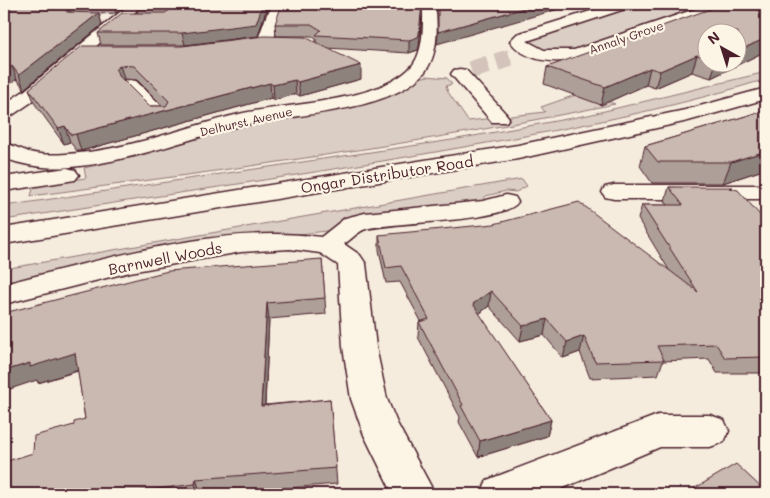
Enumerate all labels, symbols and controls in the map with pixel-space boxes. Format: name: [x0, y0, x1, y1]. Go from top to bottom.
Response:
street label: Annaly Grove: [587, 17, 665, 57]
north arrow: [698, 22, 748, 72]
text: N: [703, 27, 724, 48]
street label: Delhurst Avenue: [198, 103, 294, 139]
street label: Ongar Distributor Road: [299, 150, 475, 198]
street label: Barnwell Woods: [106, 237, 224, 279]

